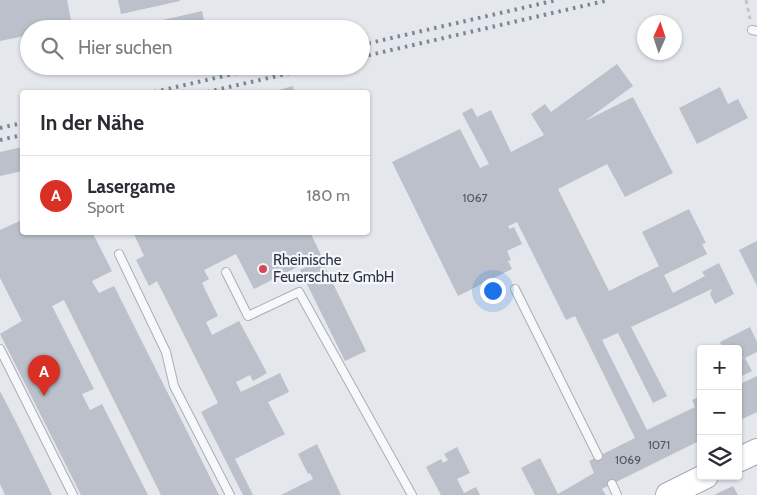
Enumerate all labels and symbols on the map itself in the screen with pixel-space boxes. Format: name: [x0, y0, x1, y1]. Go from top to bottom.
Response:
north arrow: [637, 15, 682, 60]
house number: 1067: [462, 190, 488, 205]
place label: Rheinische Feuerschutz GmbH: [273, 251, 394, 286]
marker: Rheinische Feuerschutz GmbH: [257, 263, 269, 275]
your location: [480, 278, 506, 304]
pin: A: [28, 355, 60, 396]
house number: 1071: [648, 437, 670, 452]
house number: 1069: [615, 452, 641, 467]

